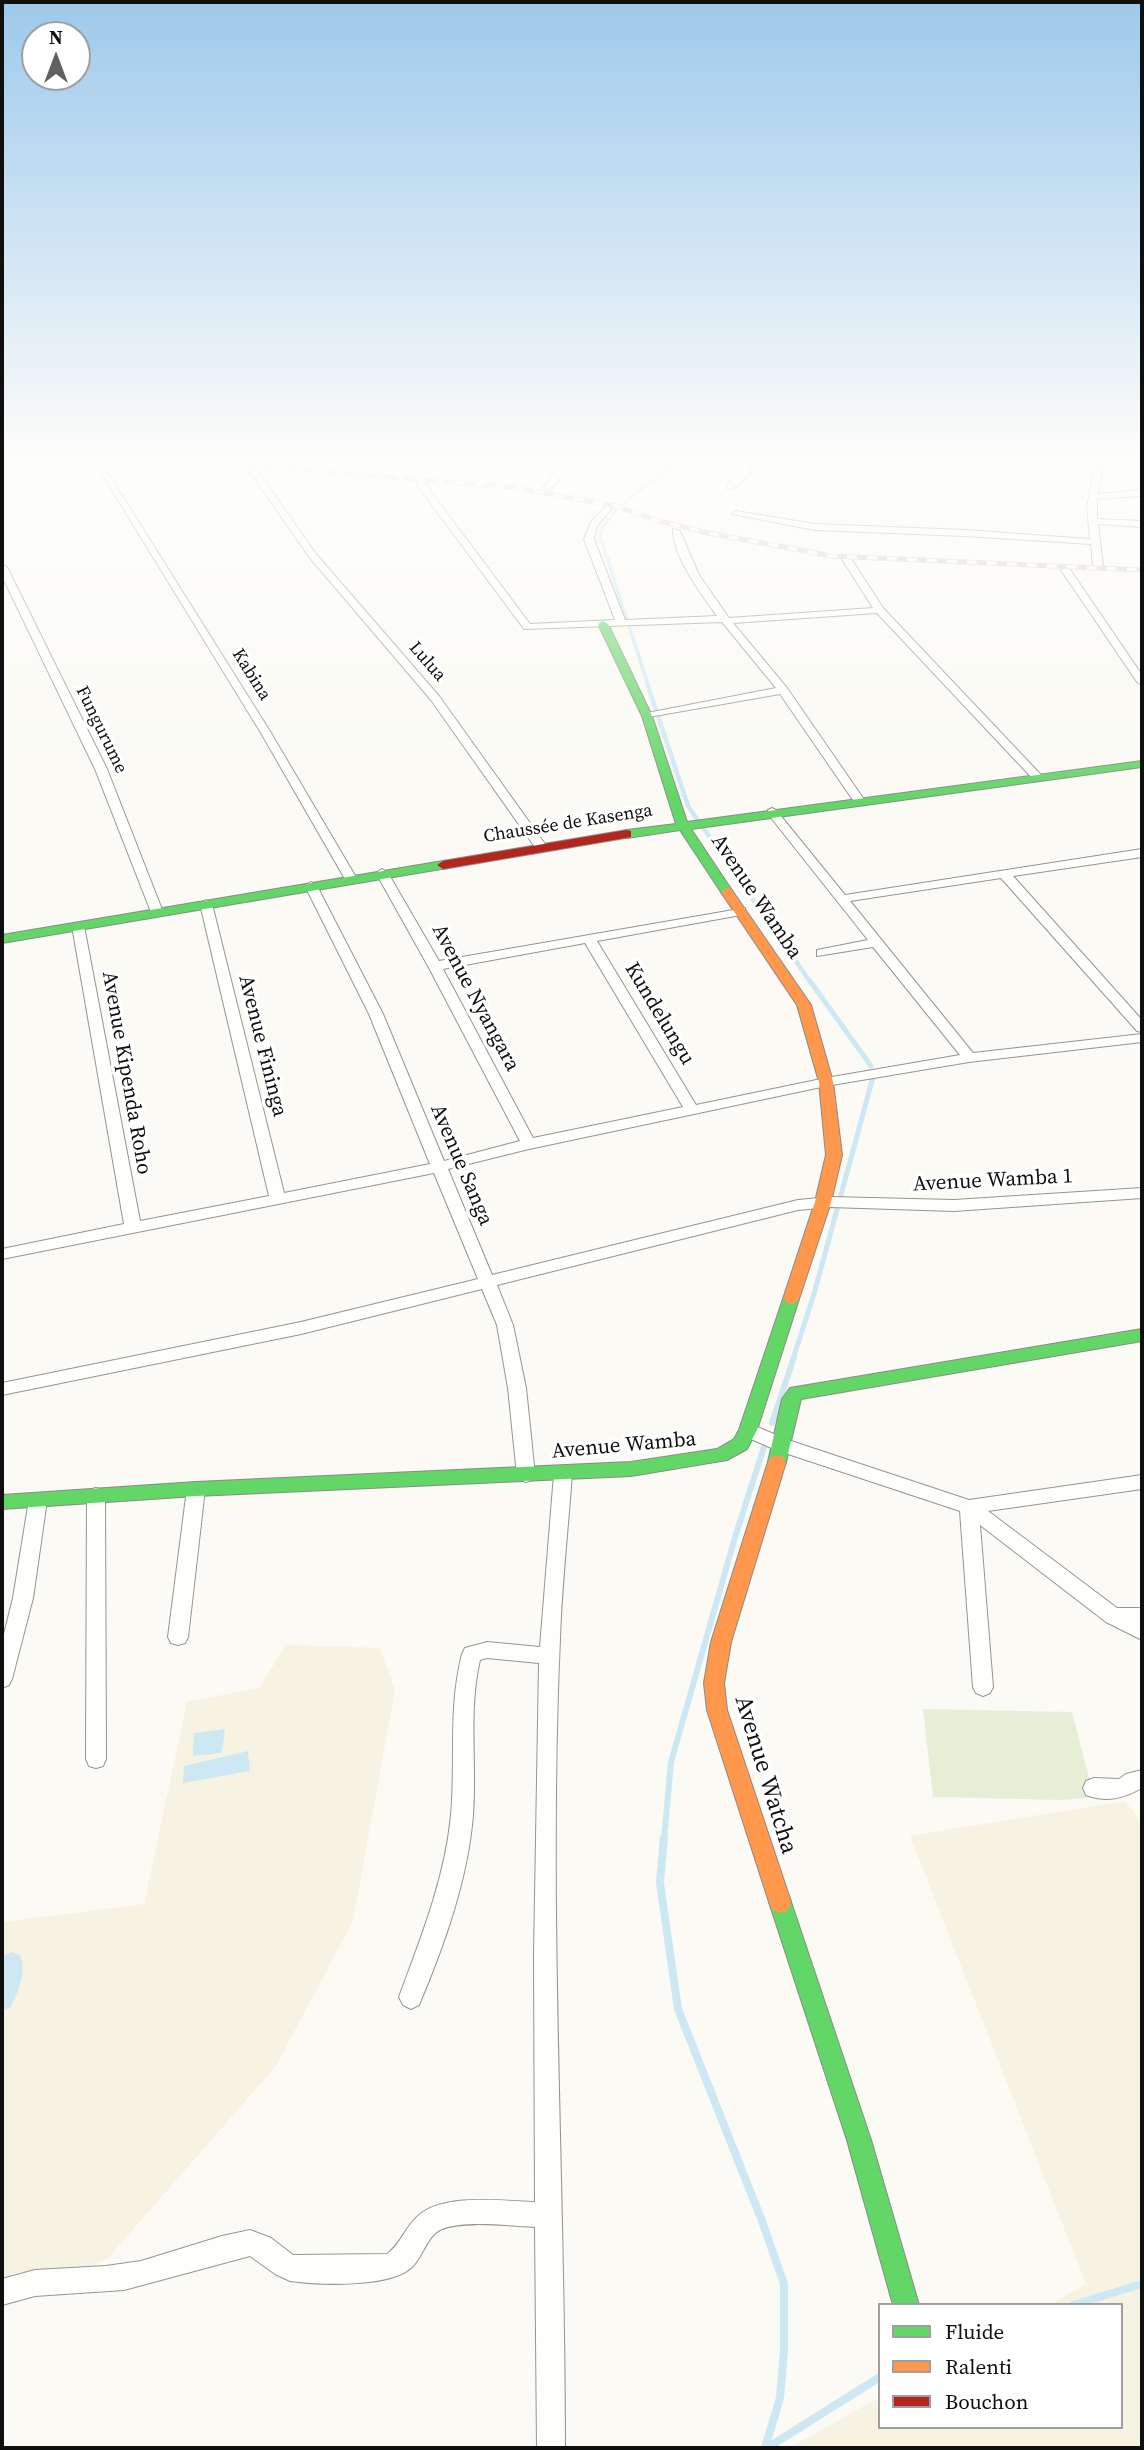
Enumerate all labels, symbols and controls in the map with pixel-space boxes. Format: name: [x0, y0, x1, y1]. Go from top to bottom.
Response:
north arrow: [21, 21, 91, 91]
text: N: [49, 24, 63, 50]
street label: Lulua: [404, 638, 450, 686]
street label: Kabina: [227, 645, 275, 705]
street label: Fungurume: [71, 683, 131, 777]
street label: Chaussée de Kasenga: [482, 800, 654, 848]
street label: Avenue Wamba: [705, 830, 807, 964]
street label: Avenue Nyangara: [426, 920, 524, 1076]
street label: Kundelungu: [619, 958, 699, 1070]
street label: Avenue Kipenda Roho: [96, 969, 156, 1177]
street label: Avenue Fininga: [232, 973, 292, 1119]
street label: Avenue Sanga: [424, 1101, 498, 1229]
street label: Avenue Wamba 1: [912, 1164, 1074, 1198]
street label: Avenue Wamba: [551, 1427, 697, 1465]
street label: Avenue Watcha: [727, 1692, 803, 1858]
legend: [878, 2303, 1123, 2429]
text: Fluide: [945, 2317, 1004, 2346]
text: Ralenti: [945, 2352, 1012, 2381]
text: Bouchon: [945, 2387, 1028, 2416]

